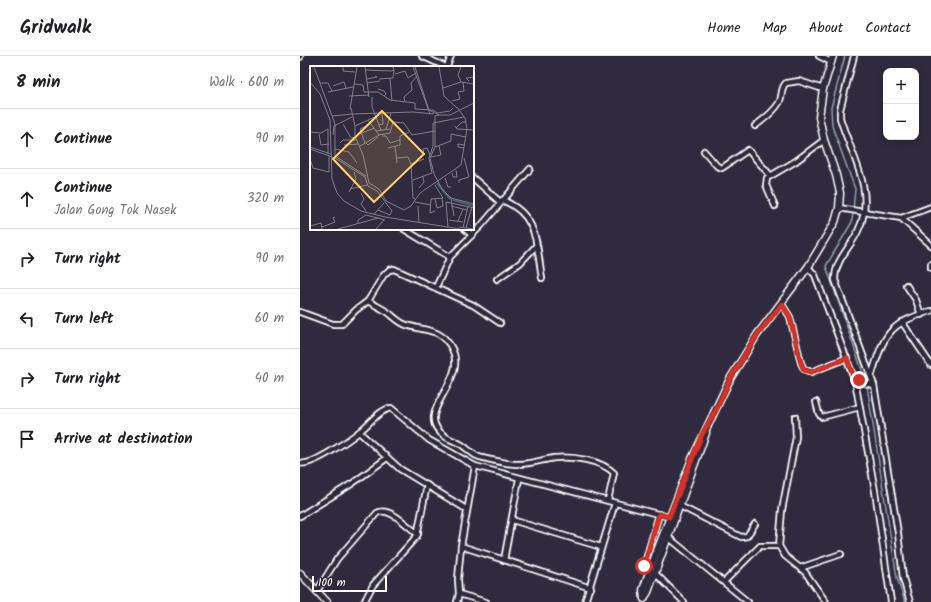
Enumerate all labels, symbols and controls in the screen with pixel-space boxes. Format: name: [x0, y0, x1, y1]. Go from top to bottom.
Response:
text: Gridwalk: [20, 13, 91, 43]
text: Home: [707, 17, 741, 39]
text: Map: [763, 17, 787, 39]
text: About: [809, 17, 843, 39]
text: Contact: [865, 17, 911, 39]
inset map: [310, 66, 474, 230]
map controls: [883, 68, 919, 140]
button: +: [883, 68, 919, 104]
text: 8 min: [16, 69, 60, 96]
text: Walk · 600 m: [209, 72, 284, 93]
button: −: [883, 104, 919, 140]
text: Continue: [54, 127, 112, 151]
icon: ahead: [16, 128, 38, 150]
text: 90 m: [256, 128, 284, 149]
text: Continue: [54, 176, 112, 200]
icon: ahead: [16, 188, 38, 210]
text: 320 m: [247, 188, 284, 209]
text: Jalan Gong Tok Nasek: [54, 200, 176, 221]
text: Turn right: [54, 247, 121, 271]
icon: right: [16, 248, 38, 270]
text: 90 m: [256, 248, 284, 269]
text: Turn left: [54, 307, 114, 331]
icon: left: [16, 308, 38, 330]
text: 60 m: [255, 308, 284, 329]
text: Turn right: [54, 367, 121, 391]
icon: right: [16, 368, 38, 390]
text: 40 m: [255, 368, 284, 389]
route end: [850, 371, 868, 389]
text: Arrive at destination: [54, 427, 193, 451]
icon: arrive: [16, 428, 38, 450]
route start: [635, 557, 653, 575]
scale bar: [312, 574, 387, 593]
text: 100 m: [318, 574, 346, 592]

